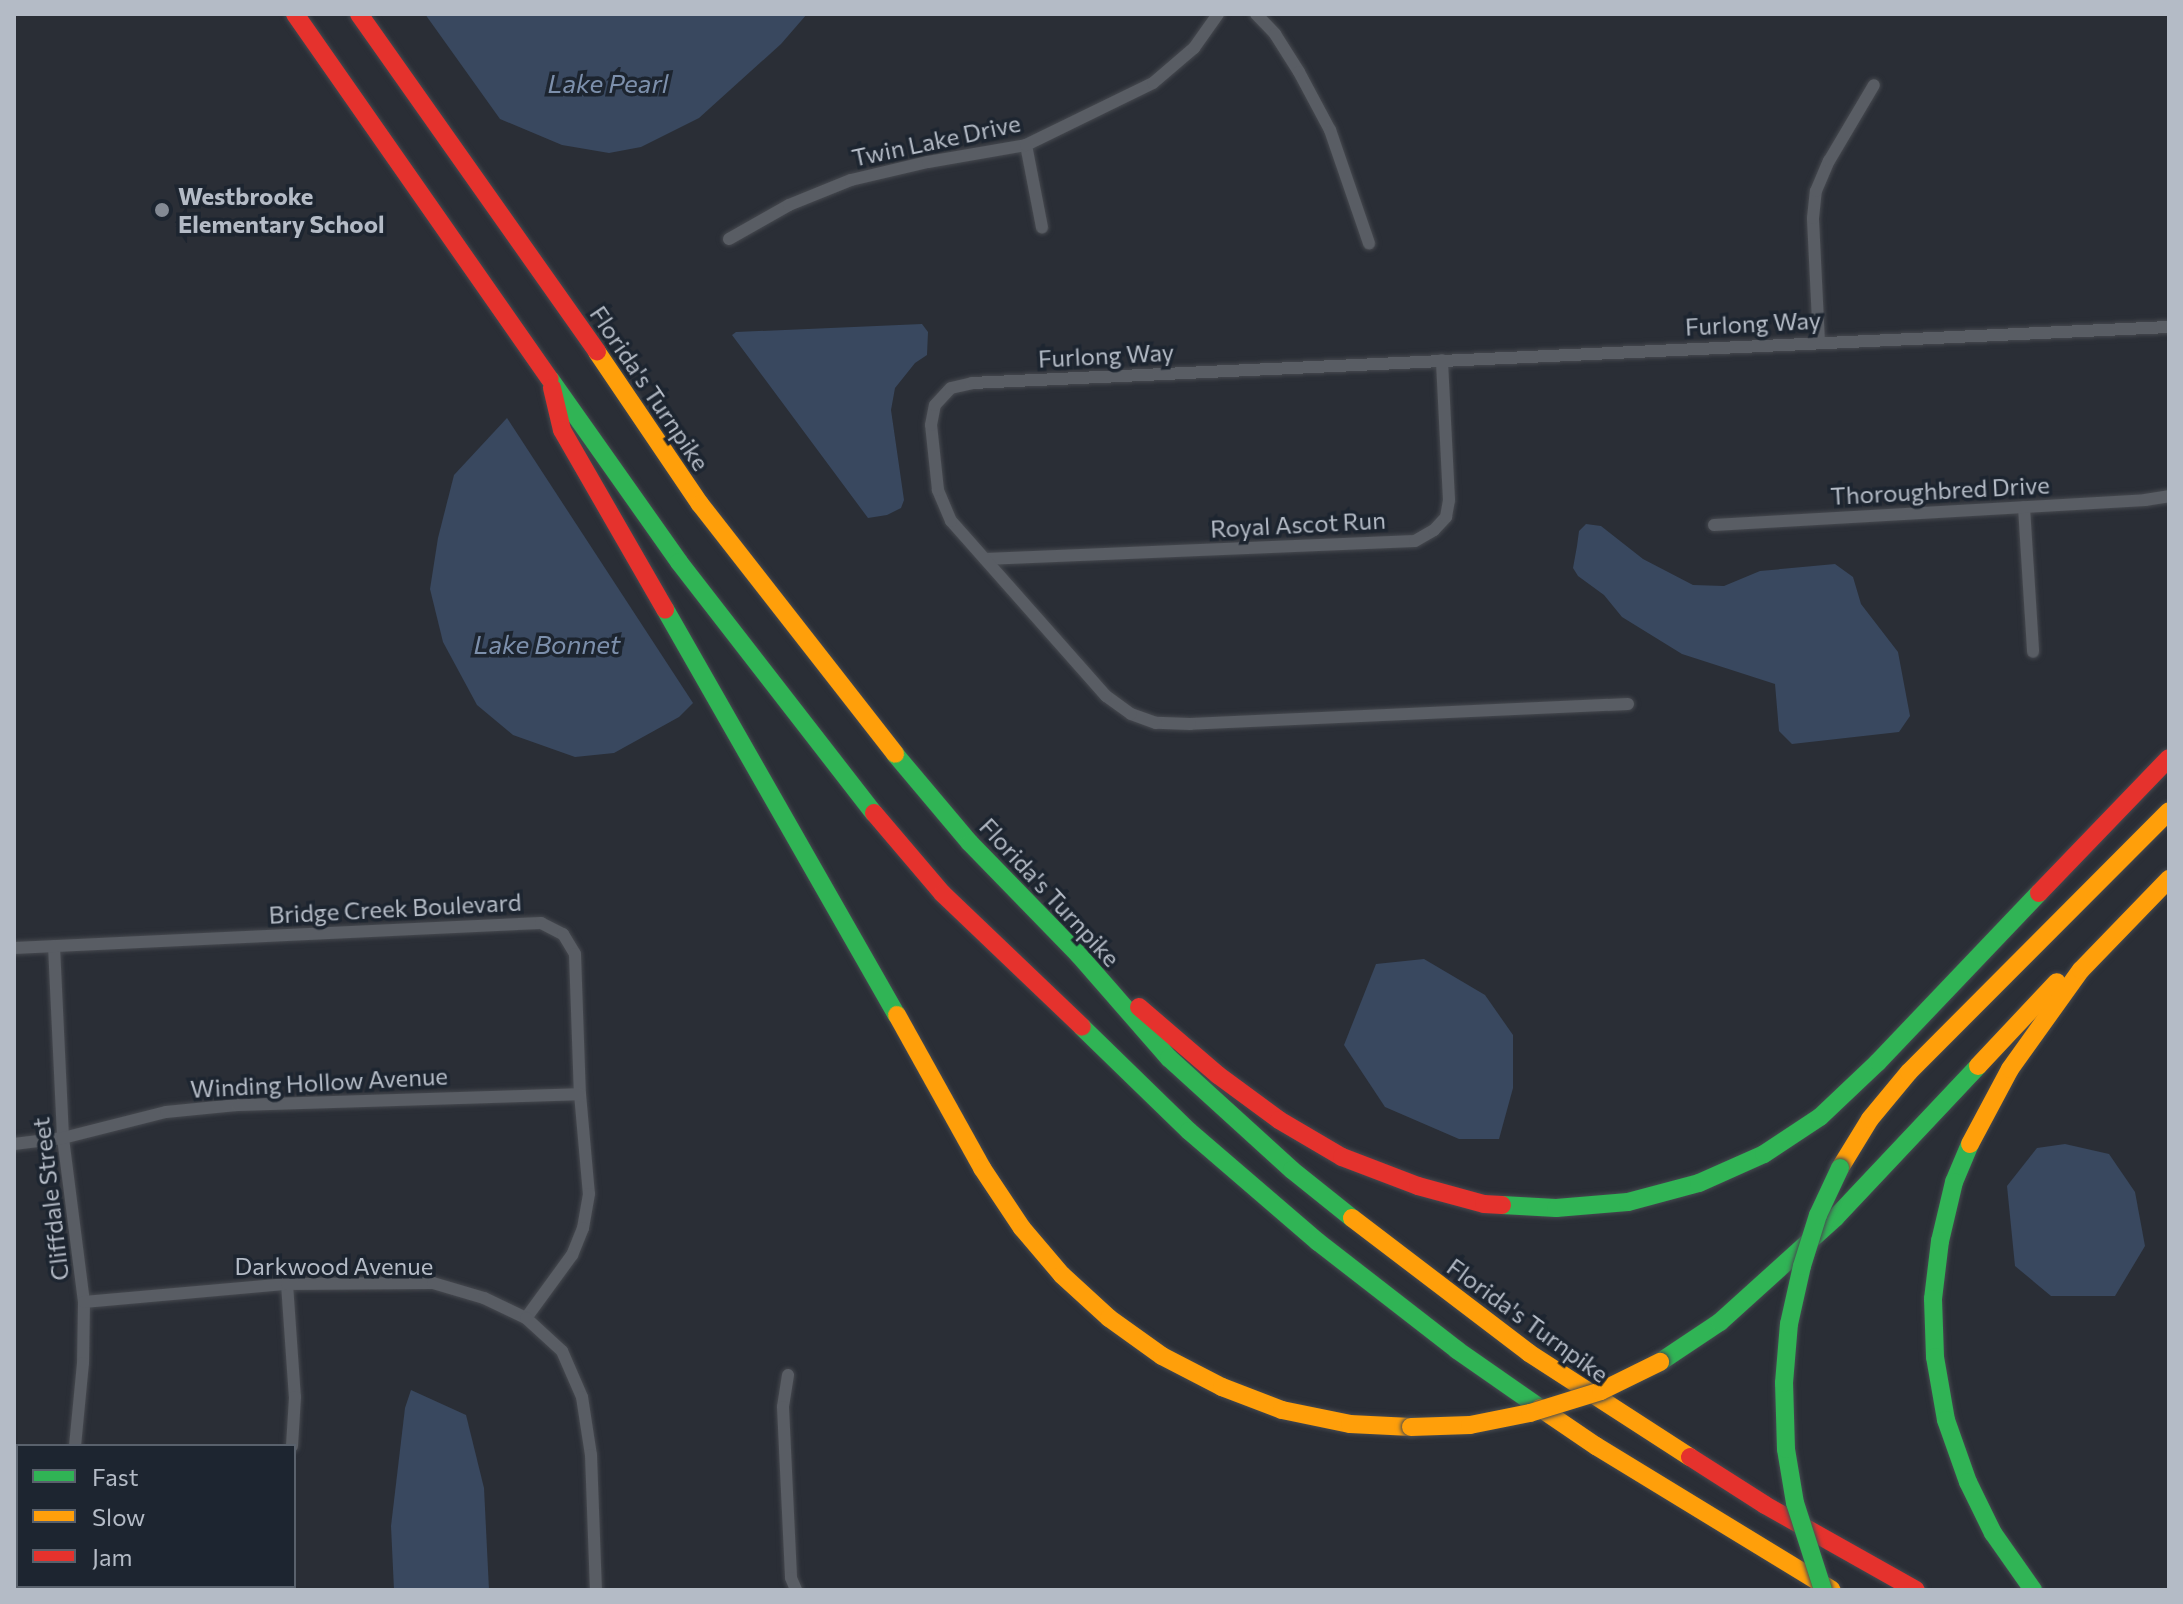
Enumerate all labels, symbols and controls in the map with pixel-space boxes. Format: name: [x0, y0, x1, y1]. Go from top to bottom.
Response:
water label: Lake Pearl: [548, 67, 668, 99]
street label: Twin Lake Drive: [849, 108, 1023, 172]
place label: Westbrooke Elementary School: [178, 182, 385, 238]
marker: Westbrooke Elementary School: [153, 201, 171, 219]
street label: Florida's Turnpike: [584, 300, 716, 476]
street label: Furlong Way: [1684, 305, 1822, 341]
street label: Furlong Way: [1037, 337, 1175, 373]
street label: Thoroughbred Drive: [1830, 470, 2050, 510]
street label: Royal Ascot Run: [1210, 505, 1386, 543]
water label: Lake Bonnet: [474, 628, 620, 660]
street label: Florida's Turnpike: [974, 812, 1126, 972]
street label: Bridge Creek Boulevard: [268, 887, 522, 929]
street label: Winding Hollow Avenue: [189, 1061, 449, 1103]
street label: Cliffdale Street: [26, 1116, 74, 1282]
street label: Darkwood Avenue: [235, 1252, 433, 1280]
street label: Florida's Turnpike: [1442, 1252, 1614, 1388]
legend: [16, 1444, 296, 1588]
text: Fast: [92, 1462, 139, 1491]
text: Slow: [92, 1502, 145, 1531]
text: Jam: [92, 1542, 132, 1571]

